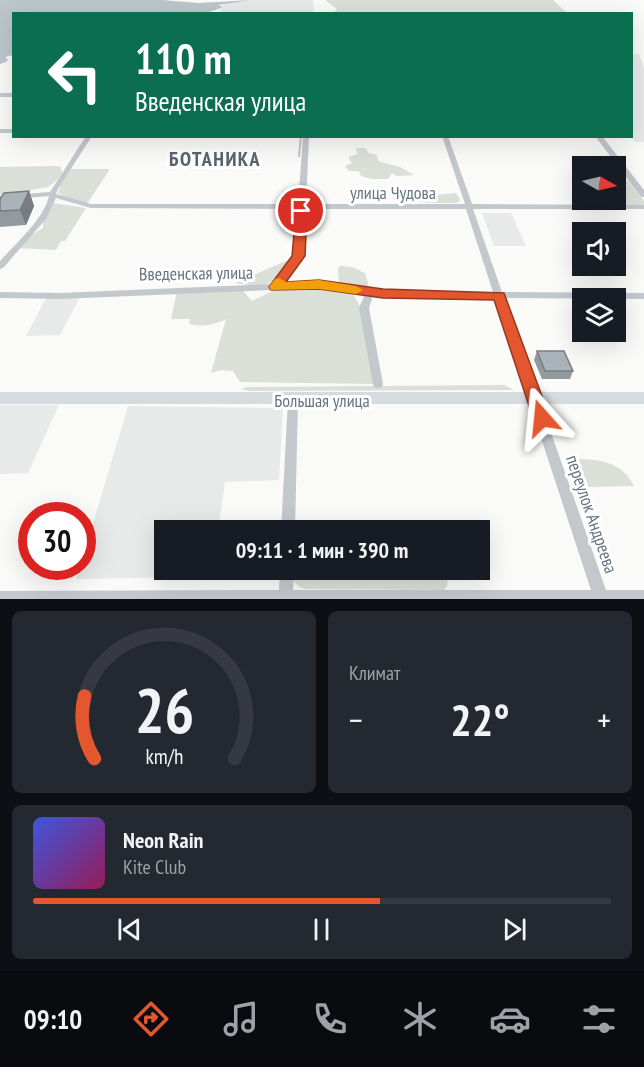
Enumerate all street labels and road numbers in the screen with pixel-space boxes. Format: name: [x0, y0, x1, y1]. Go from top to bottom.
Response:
street label: улица Чудова: [350, 181, 436, 204]
street label: Введенская улица: [139, 261, 253, 285]
street label: Большая улица: [274, 389, 370, 412]
street label: переулок Андреева: [561, 452, 623, 576]

